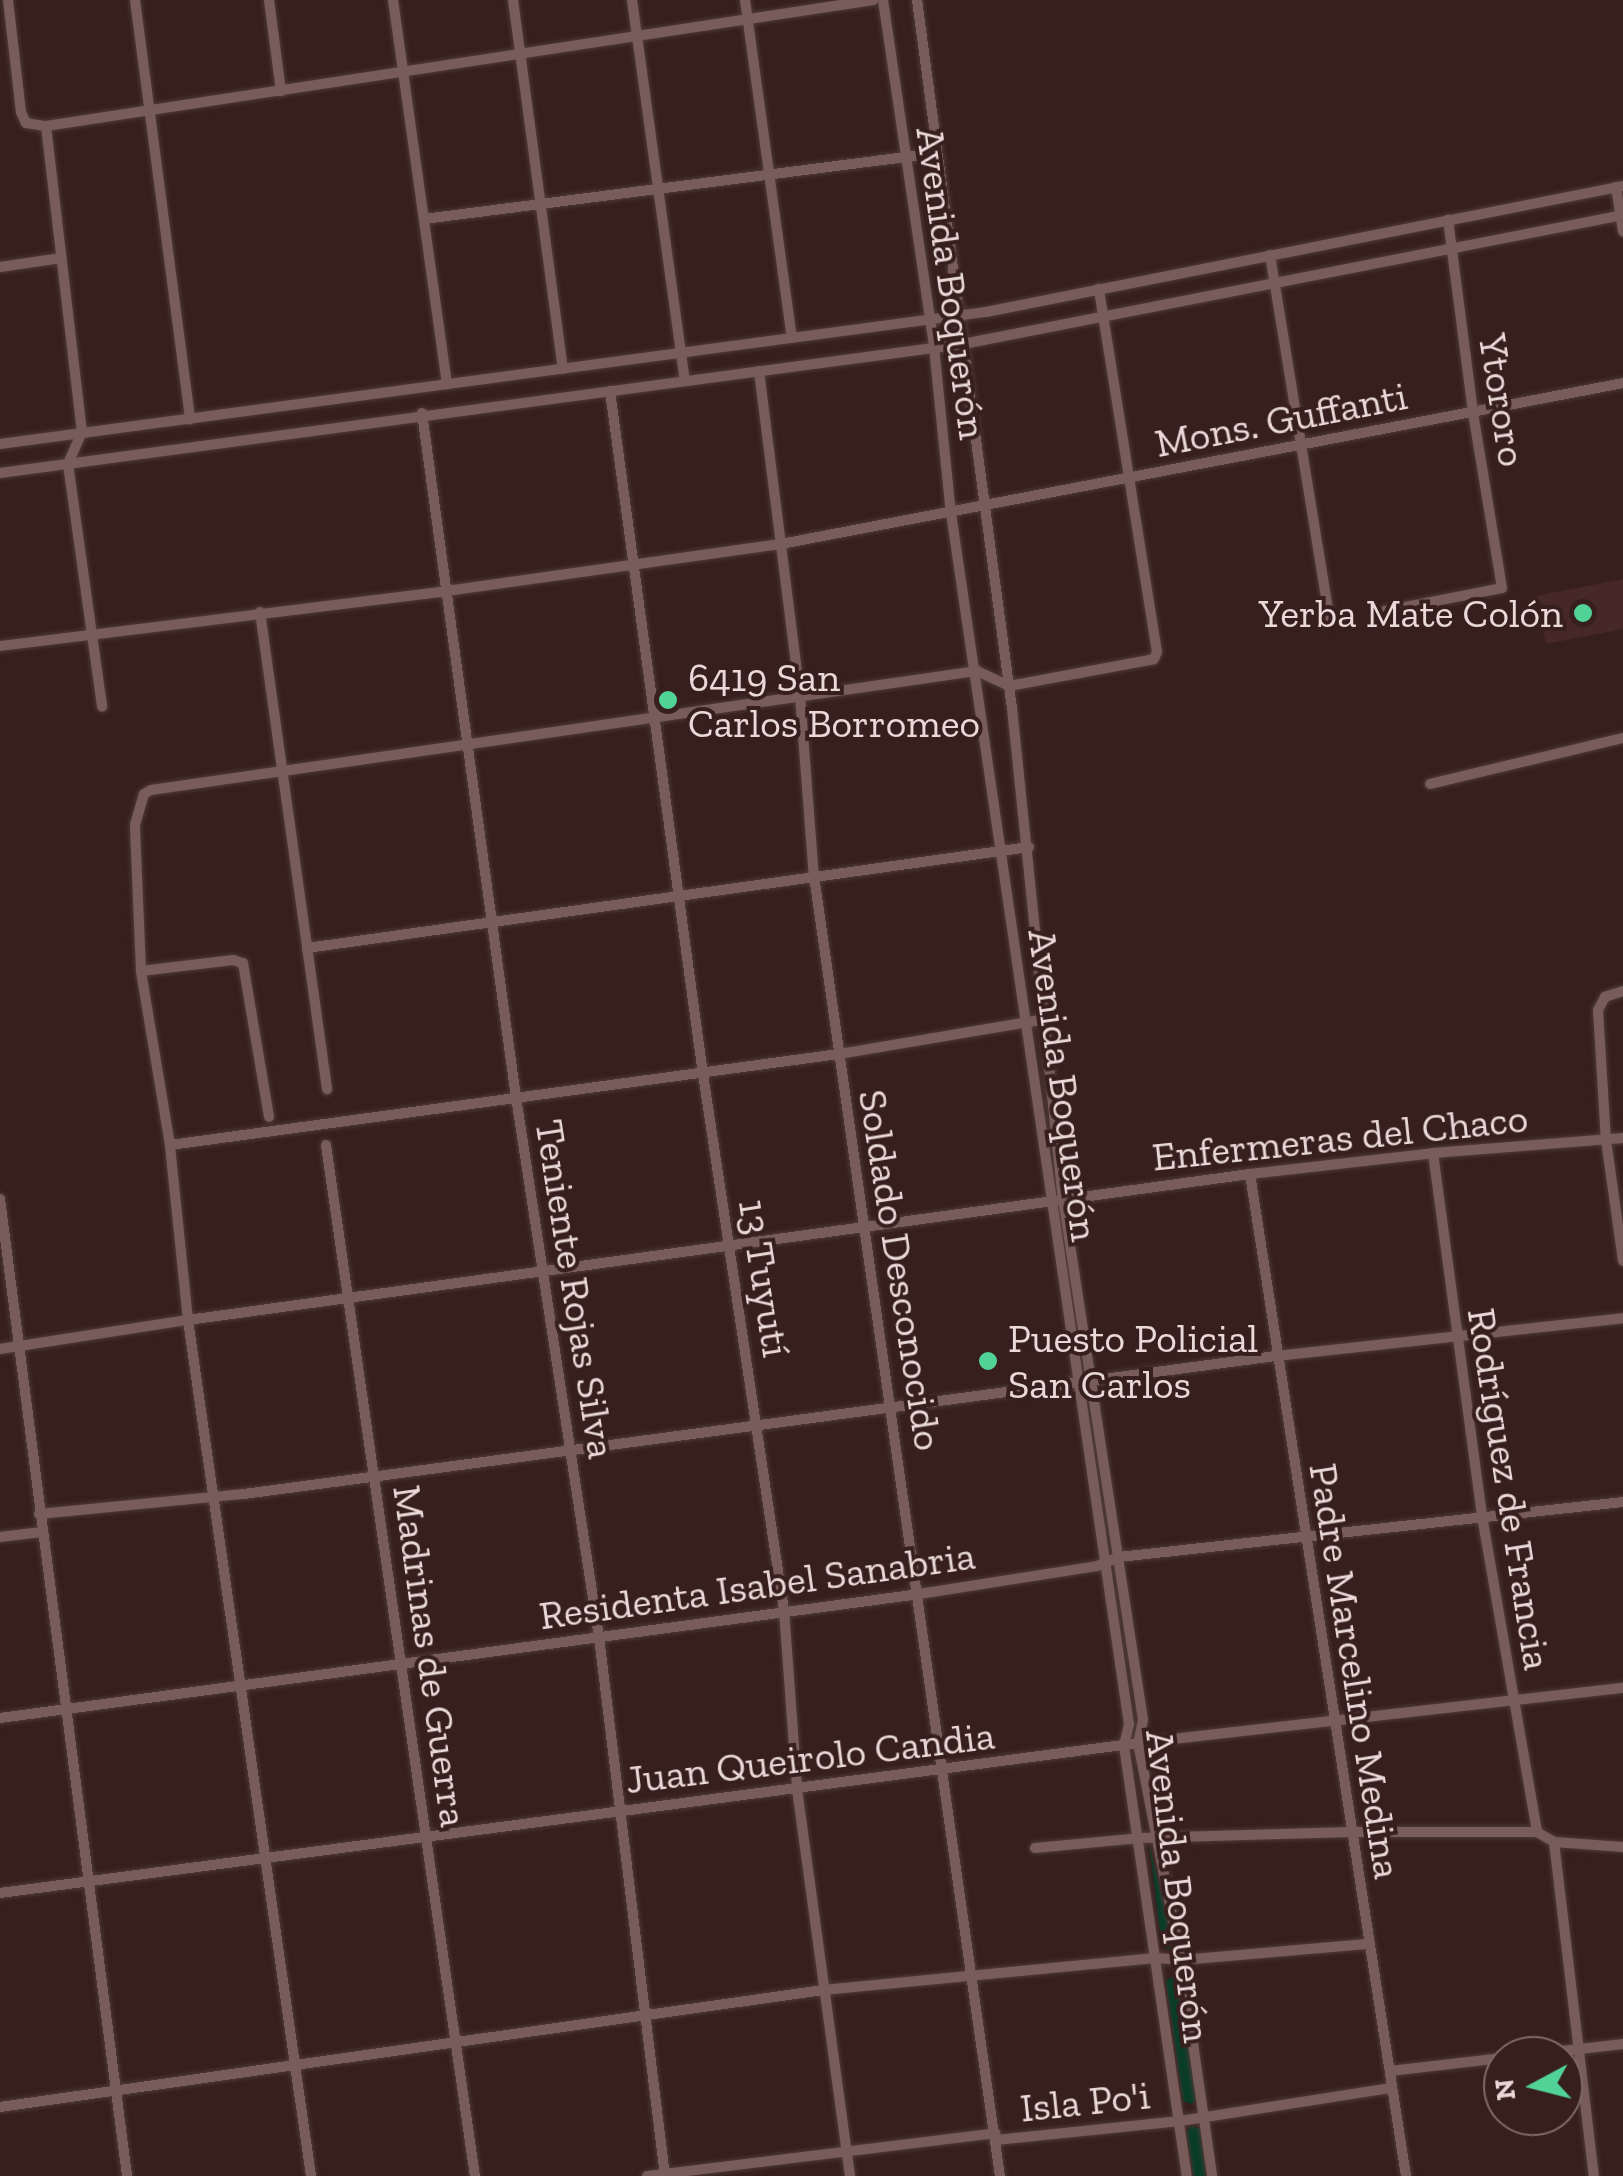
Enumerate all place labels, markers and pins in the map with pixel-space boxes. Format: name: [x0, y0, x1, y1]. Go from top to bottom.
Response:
place label: Yerba Mate Colón: [1259, 589, 1563, 637]
marker: Yerba Mate Colón: [1572, 602, 1594, 624]
place label: 6419 San Carlos Borromeo: [688, 653, 980, 747]
marker: 6419 San Carlos Borromeo: [657, 689, 679, 711]
place label: Puesto Policial San Carlos: [1008, 1314, 1258, 1408]
marker: Puesto Policial San Carlos: [977, 1350, 999, 1372]

